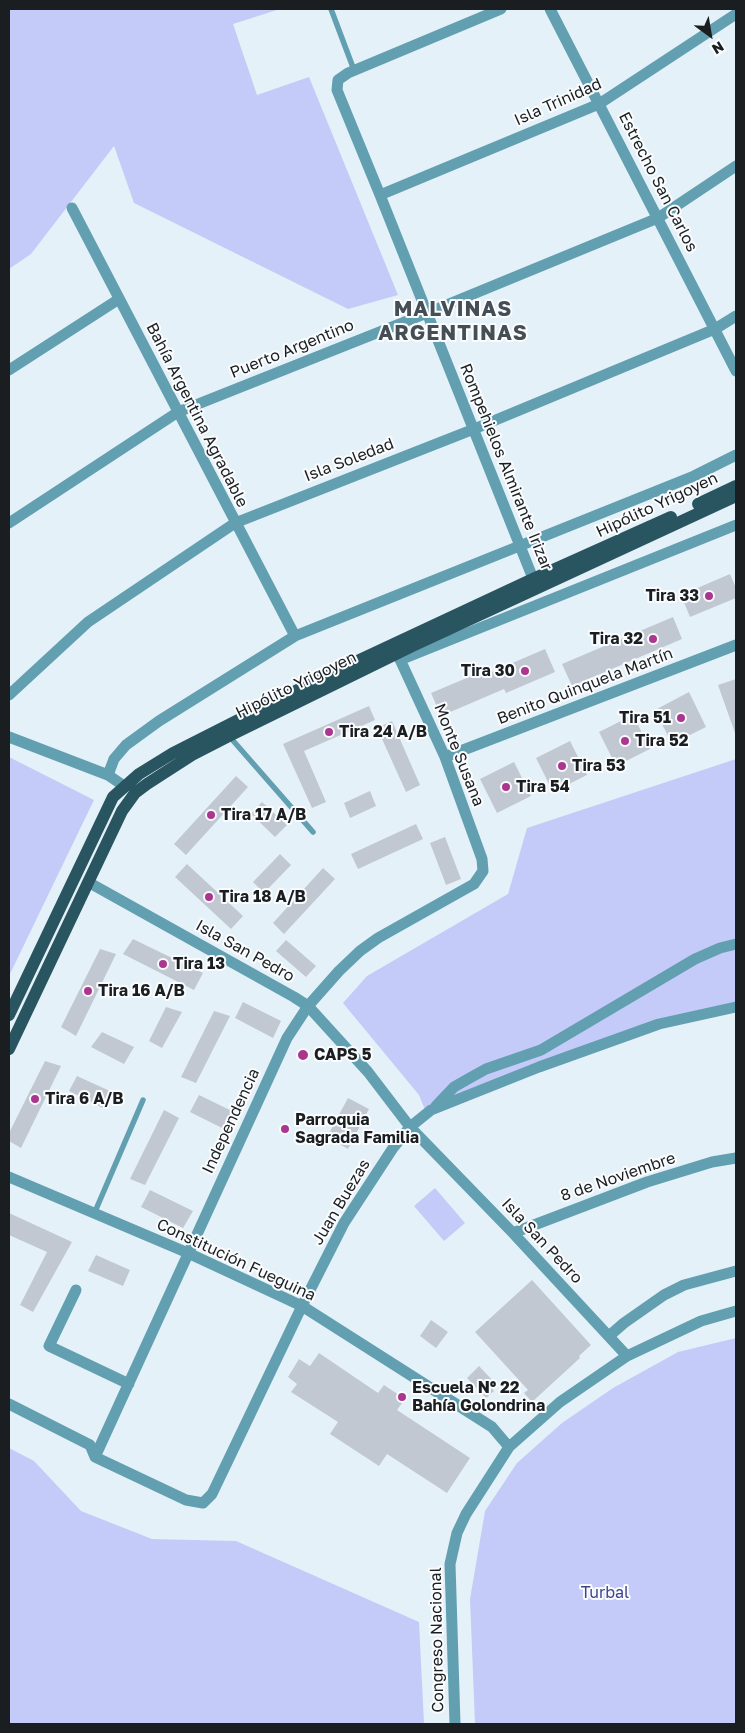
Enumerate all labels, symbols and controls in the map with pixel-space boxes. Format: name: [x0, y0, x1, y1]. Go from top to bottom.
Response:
north arrow: [685, 10, 735, 60]
text: N: [709, 38, 727, 58]
street label: Isla Trinidad: [511, 74, 605, 130]
street label: Estrecho San Carlos: [614, 109, 702, 255]
district label: MALVINAS ARGENTINAS: [377, 296, 529, 346]
street label: Puerto Argentino: [227, 315, 357, 383]
street label: Bahía Argentina Agradable: [142, 320, 252, 510]
street label: Rompehielos Almirante Irizar: [456, 361, 556, 573]
street label: Isla Soledad: [301, 434, 397, 486]
street label: Hipólito Yrigoyen: [593, 468, 721, 542]
place label: Tira 33: [645, 586, 699, 606]
marker: Tira 33: [703, 590, 715, 602]
place label: Tira 32: [589, 629, 643, 649]
marker: Tira 32: [647, 633, 659, 645]
street label: Benito Quinquela Martín: [494, 644, 676, 728]
street label: Hipólito Yrigoyen: [232, 647, 360, 723]
place label: Tira 30: [461, 661, 515, 681]
marker: Tira 30: [519, 665, 531, 677]
street label: Monte Susana: [430, 701, 488, 809]
place label: Tira 51: [619, 708, 671, 728]
marker: Tira 51: [675, 712, 687, 724]
place label: Tira 24 A/B: [339, 722, 427, 742]
marker: Tira 24 A/B: [323, 726, 335, 738]
place label: Tira 52: [635, 731, 689, 751]
marker: Tira 52: [619, 735, 631, 747]
place label: Tira 53: [572, 756, 626, 776]
marker: Tira 53: [556, 760, 568, 772]
place label: Tira 54: [516, 777, 570, 797]
marker: Tira 54: [500, 781, 512, 793]
place label: Tira 17 A/B: [221, 805, 306, 825]
marker: Tira 17 A/B: [205, 809, 217, 821]
place label: Tira 18 A/B: [219, 887, 306, 907]
marker: Tira 18 A/B: [203, 891, 215, 903]
street label: Isla San Pedro: [192, 916, 298, 986]
place label: Tira 13: [173, 954, 225, 974]
marker: Tira 13: [157, 958, 169, 970]
place label: Tira 16 A/B: [98, 981, 185, 1001]
marker: Tira 16 A/B: [82, 985, 94, 997]
place label: CAPS 5: [314, 1045, 372, 1065]
marker: CAPS 5: [296, 1048, 310, 1062]
street label: Independencia: [198, 1065, 264, 1177]
place label: Tira 6 A/B: [45, 1089, 124, 1109]
marker: Tira 6 A/B: [29, 1093, 41, 1105]
place label: Parroquia Sagrada Familia: [295, 1110, 419, 1148]
marker: Parroquia Sagrada Familia: [279, 1123, 291, 1135]
street label: 8 de Noviembre: [558, 1148, 678, 1206]
street label: Juan Buezas: [308, 1156, 374, 1248]
street label: Isla San Pedro: [498, 1194, 586, 1288]
street label: Constitución Fueguina: [153, 1215, 319, 1305]
place label: Escuela Nº 22 Bahía Golondrina: [412, 1378, 545, 1416]
marker: Escuela Nº 22 Bahía Golondrina: [396, 1391, 408, 1403]
street label: Congreso Nacional: [426, 1567, 448, 1713]
park label: Turbal: [581, 1583, 629, 1603]

